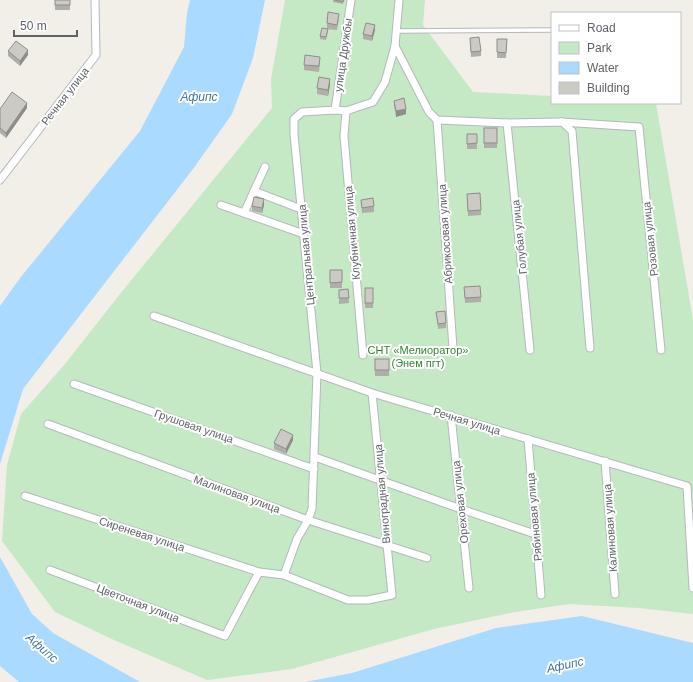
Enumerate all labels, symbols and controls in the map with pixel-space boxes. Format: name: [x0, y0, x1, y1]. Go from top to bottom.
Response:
scale bar: [14, 12, 77, 38]
legend: [551, 12, 681, 104]
street label: улица Дружбы: [332, 17, 354, 93]
text: 50 m: [20, 19, 47, 33]
text: Road: [587, 21, 616, 35]
text: Park: [587, 41, 613, 55]
text: Water: [587, 61, 619, 75]
street label: Речная улица: [39, 64, 92, 127]
text: Building: [587, 81, 630, 95]
water label: Афипс: [179, 90, 218, 104]
street label: Абрикосовая улица: [435, 183, 454, 284]
street label: Клубничная улица: [342, 185, 362, 280]
street label: Голубая улица: [509, 198, 529, 275]
street label: Розовая улица: [640, 200, 660, 277]
street label: Центральная улица: [296, 203, 316, 306]
park label: СНТ «Мелиоратор» (Энем пгт): [368, 344, 468, 369]
street label: Речная улица: [432, 405, 503, 437]
street label: Грушовая улица: [153, 407, 236, 445]
street label: Виноградная улица: [372, 443, 392, 544]
street label: Ореховая улица: [450, 459, 470, 544]
street label: Рябиновая улица: [524, 471, 544, 562]
street label: Малиновая улица: [192, 473, 283, 516]
street label: Калиновая улица: [601, 483, 619, 572]
street label: Сиреневая улица: [98, 514, 187, 554]
street label: Цветочная улица: [95, 582, 182, 625]
water label: Афипс: [23, 630, 61, 665]
water label: Афипс: [544, 654, 585, 676]

